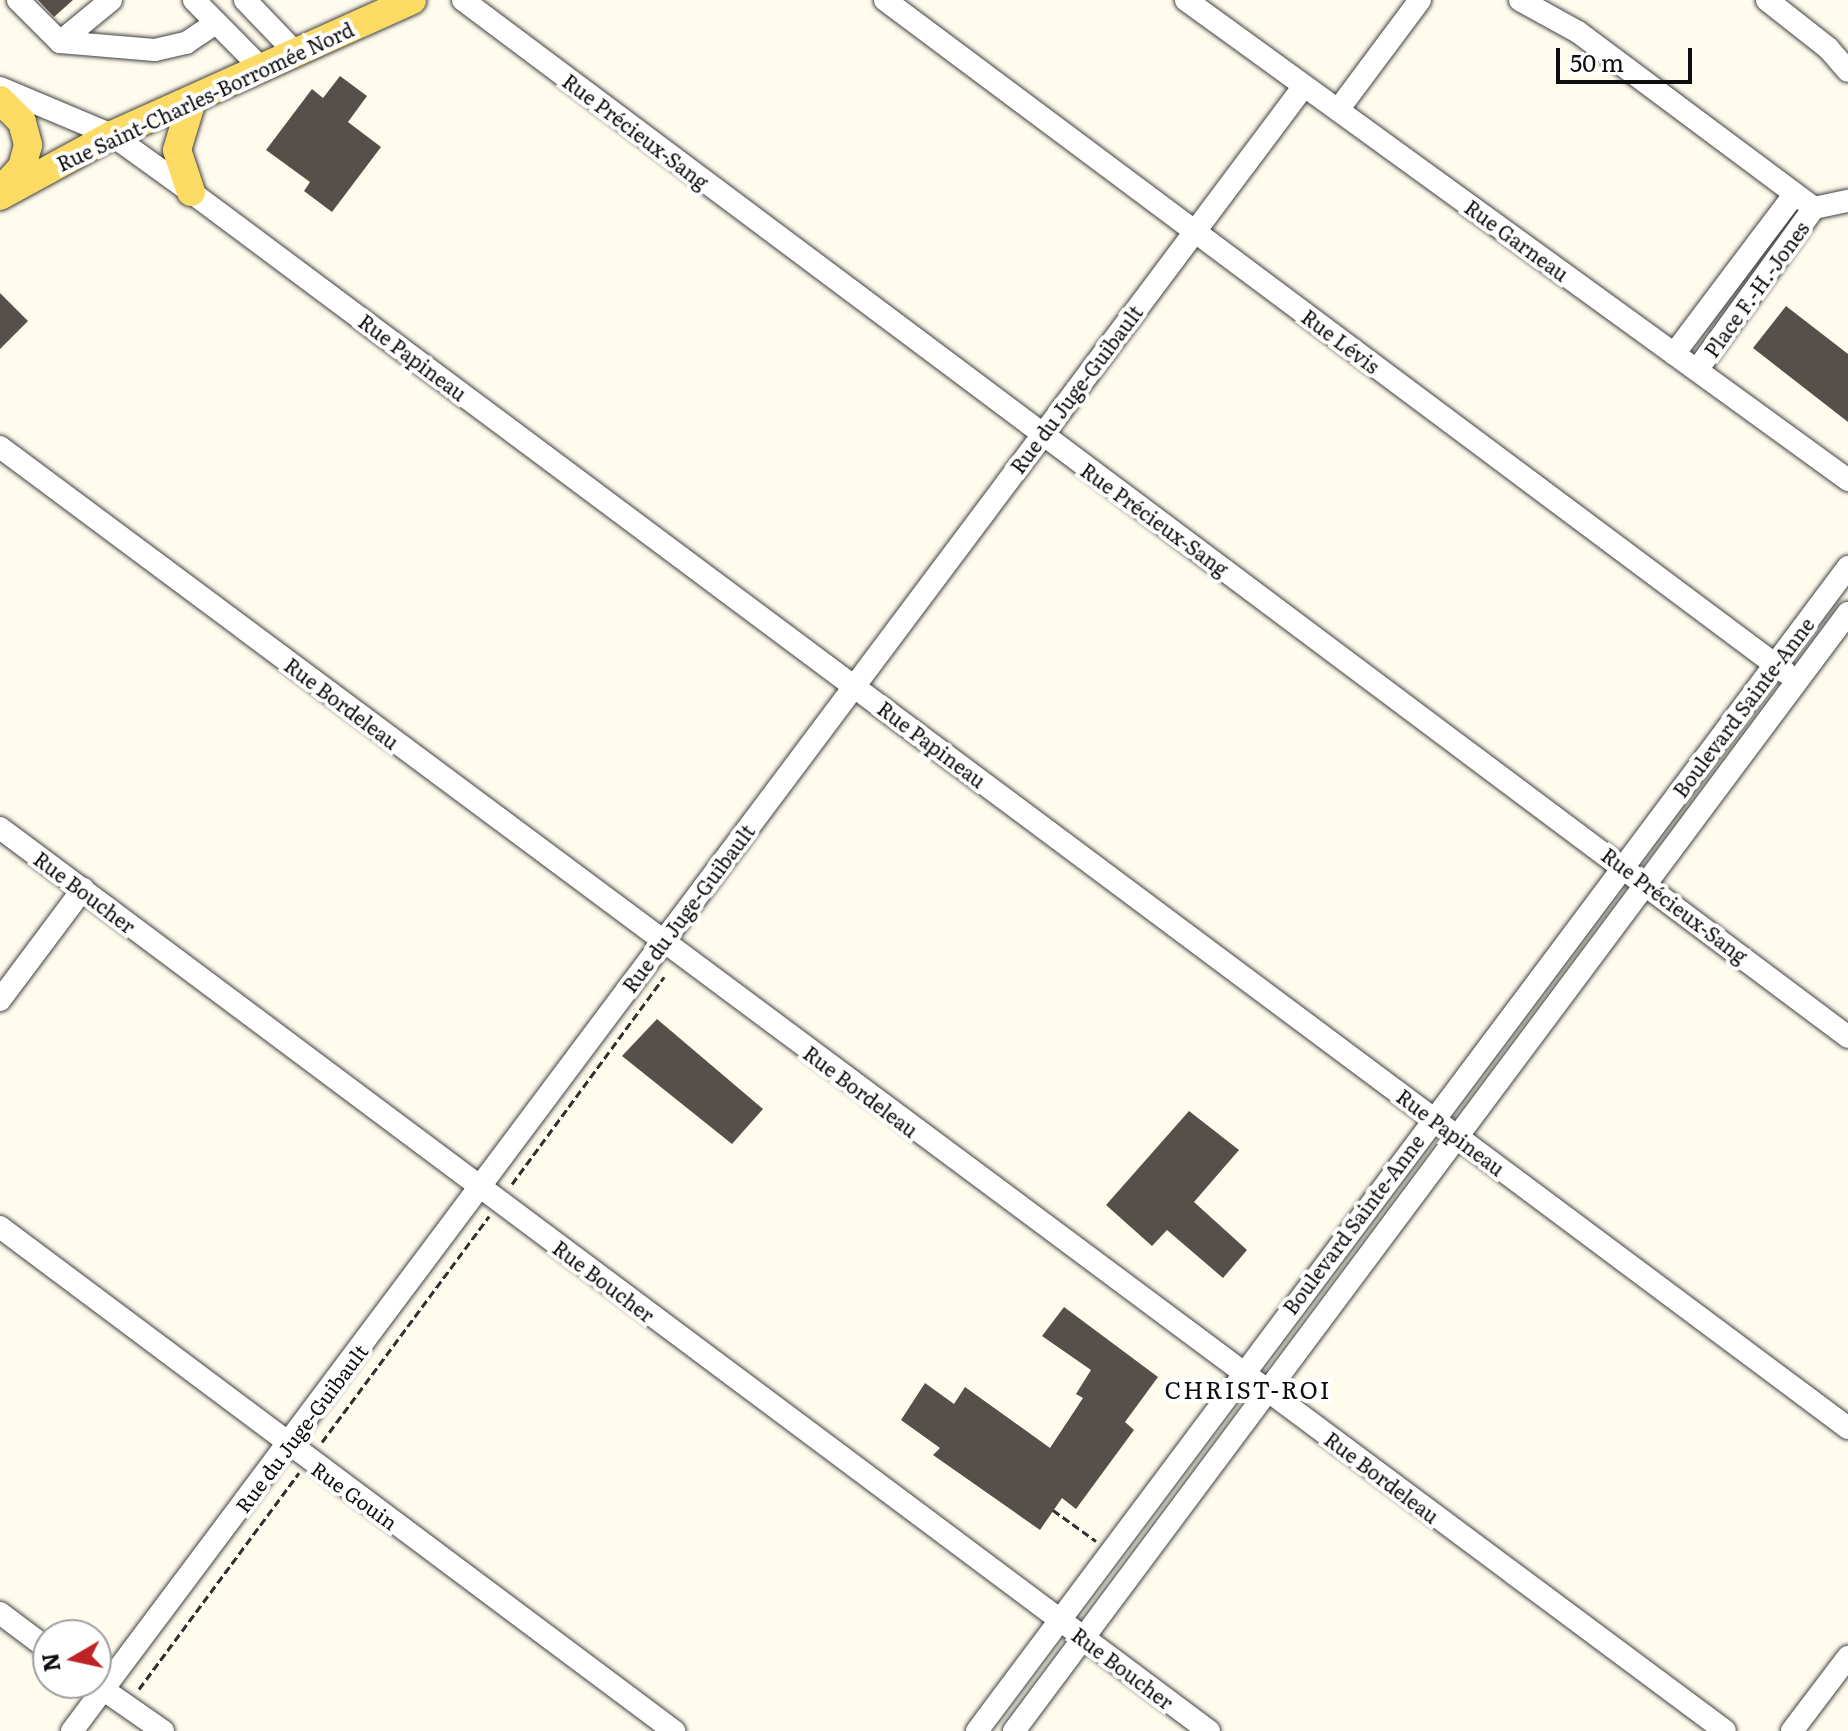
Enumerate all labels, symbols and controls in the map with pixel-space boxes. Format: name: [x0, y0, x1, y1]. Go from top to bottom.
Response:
street label: Rue Saint-Charles-Borromée Nord: [53, 17, 357, 175]
scale bar: [1560, 32, 1696, 82]
text: 50 m: [1570, 44, 1624, 79]
street label: Rue Précieux-Sang: [558, 68, 714, 194]
street label: Rue Garneau: [1461, 194, 1573, 286]
street label: Place F.-H.-Jones: [1699, 216, 1813, 362]
street label: Rue du Juge-Guibault: [1005, 300, 1147, 478]
street label: Rue Lévis: [1297, 304, 1385, 378]
street label: Rue Papineau: [354, 309, 472, 405]
street label: Rue Précieux-Sang: [1077, 457, 1233, 581]
street label: Boulevard Sainte-Anne: [1667, 612, 1819, 802]
street label: Rue Bordeleau: [280, 652, 404, 754]
street label: Rue Papineau: [873, 696, 991, 792]
street label: Rue du Juge-Guibault: [617, 819, 759, 997]
street label: Rue Précieux-Sang: [1597, 842, 1753, 968]
street label: Rue Boucher: [30, 846, 140, 938]
street label: Rue Bordeleau: [799, 1040, 923, 1142]
street label: Rue Papineau: [1392, 1084, 1510, 1180]
street label: Boulevard Sainte-Anne: [1277, 1129, 1429, 1319]
street label: Rue Boucher: [549, 1235, 659, 1327]
street label: Rue du Juge-Guibault: [230, 1339, 372, 1517]
district label: CHRIST-ROI: [1164, 1375, 1332, 1403]
street label: Rue Bordeleau: [1320, 1426, 1444, 1528]
street label: Rue Gouin: [308, 1456, 402, 1534]
north arrow: [32, 1619, 112, 1699]
street label: Rue Boucher: [1068, 1622, 1178, 1714]
text: N: [32, 1651, 68, 1674]

